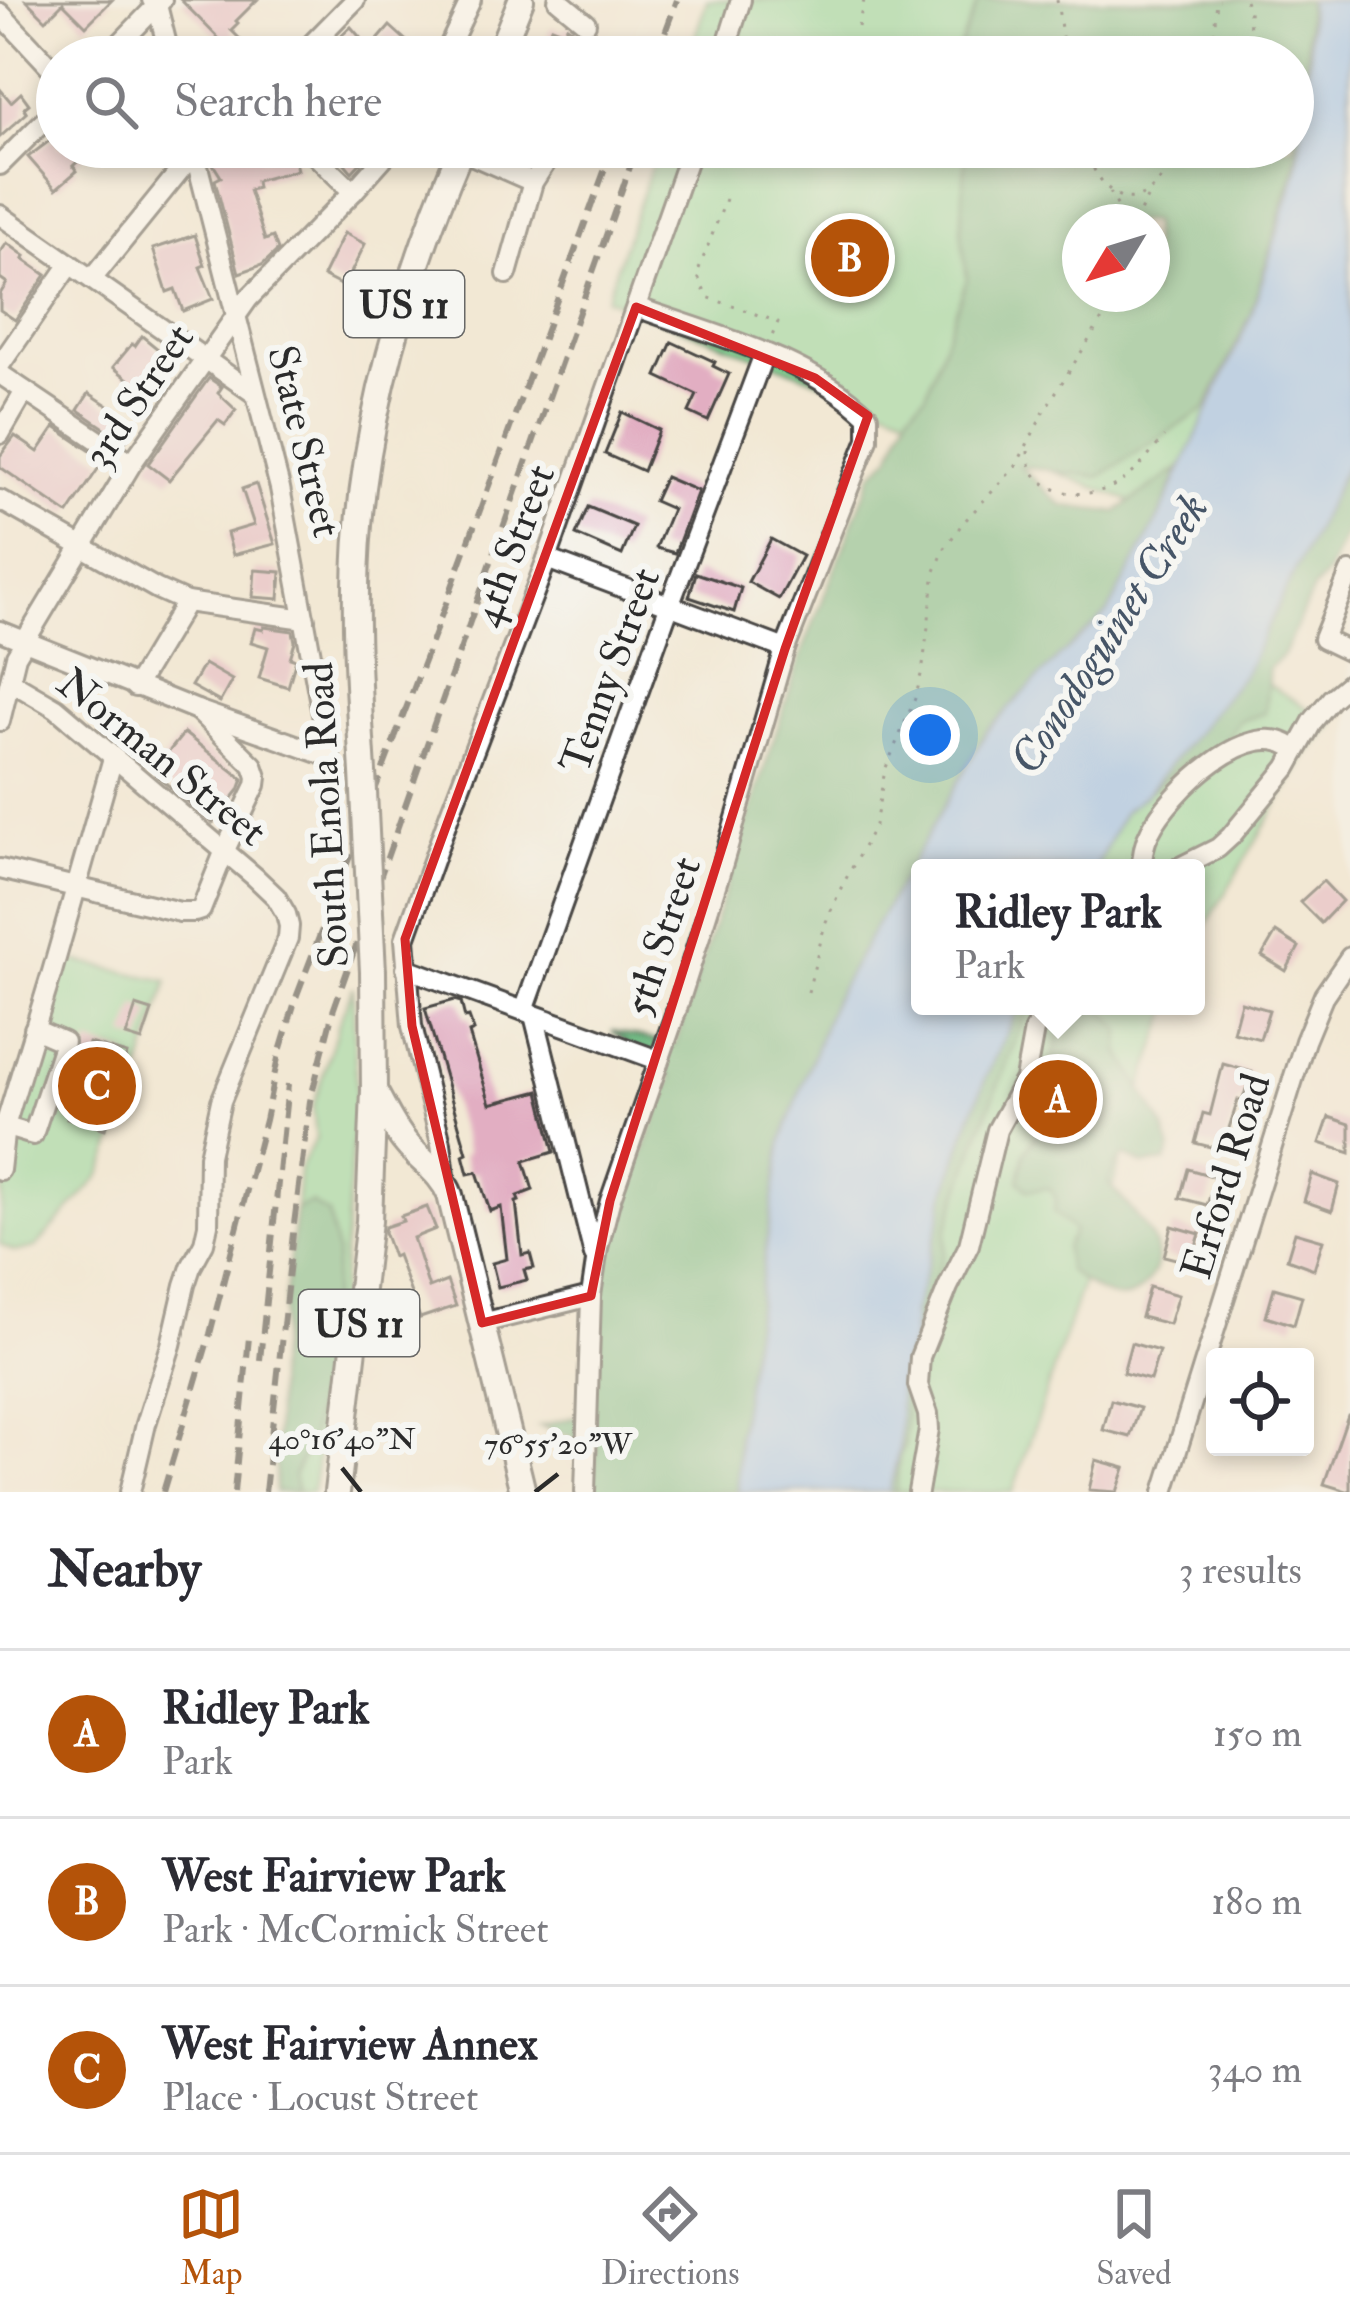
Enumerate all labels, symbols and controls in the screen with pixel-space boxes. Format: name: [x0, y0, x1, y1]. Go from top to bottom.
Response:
search box: [36, 36, 1314, 168]
icon: search: [78, 69, 144, 135]
text: Search here: [174, 74, 382, 130]
north arrow: [1062, 204, 1170, 312]
pin: B: [811, 213, 889, 303]
road number: US 11: [344, 271, 464, 337]
street label: 3rd Street: [72, 314, 206, 478]
street label: State Street: [255, 340, 353, 543]
street label: 4th Street: [461, 458, 567, 634]
water label: Conodoguinet Creek: [998, 483, 1221, 785]
street label: Tenny Street: [550, 561, 672, 781]
street label: Norman Street: [47, 657, 277, 858]
street label: South Enola Road: [293, 660, 361, 969]
your location: [900, 705, 960, 765]
street label: 5th Street: [613, 851, 713, 1023]
popup: [911, 859, 1205, 1015]
text: Ridley Park: [954, 885, 1162, 941]
text: Park: [954, 941, 1025, 990]
pin: C: [58, 1041, 136, 1131]
pin: A: [1019, 1054, 1097, 1144]
street label: Erford Road: [1171, 1067, 1283, 1286]
road number: US 11: [299, 1290, 419, 1356]
map controls: [1206, 1348, 1314, 1456]
button: locate: [1206, 1348, 1314, 1456]
text: 40°16'40"N: [268, 1421, 416, 1458]
text: 76°55'20"W: [484, 1426, 633, 1463]
text: Nearby: [48, 1538, 201, 1602]
text: 3 results: [1179, 1546, 1302, 1595]
text: Ridley Park: [162, 1681, 369, 1737]
text: A: [75, 1709, 99, 1758]
text: 150 m: [1213, 1709, 1302, 1758]
text: Park: [162, 1737, 233, 1786]
text: West Fairview Park: [162, 1849, 506, 1905]
text: B: [74, 1877, 100, 1926]
text: 180 m: [1211, 1877, 1302, 1926]
text: Park · McCormick Street: [162, 1905, 549, 1954]
text: West Fairview Annex: [162, 2017, 538, 2073]
text: C: [73, 2045, 101, 2094]
text: 340 m: [1208, 2045, 1302, 2094]
text: Place · Locust Street: [162, 2073, 478, 2122]
tab: Map: [178, 2181, 244, 2294]
tab: Directions: [601, 2181, 740, 2294]
tab: Saved: [1096, 2181, 1172, 2294]

